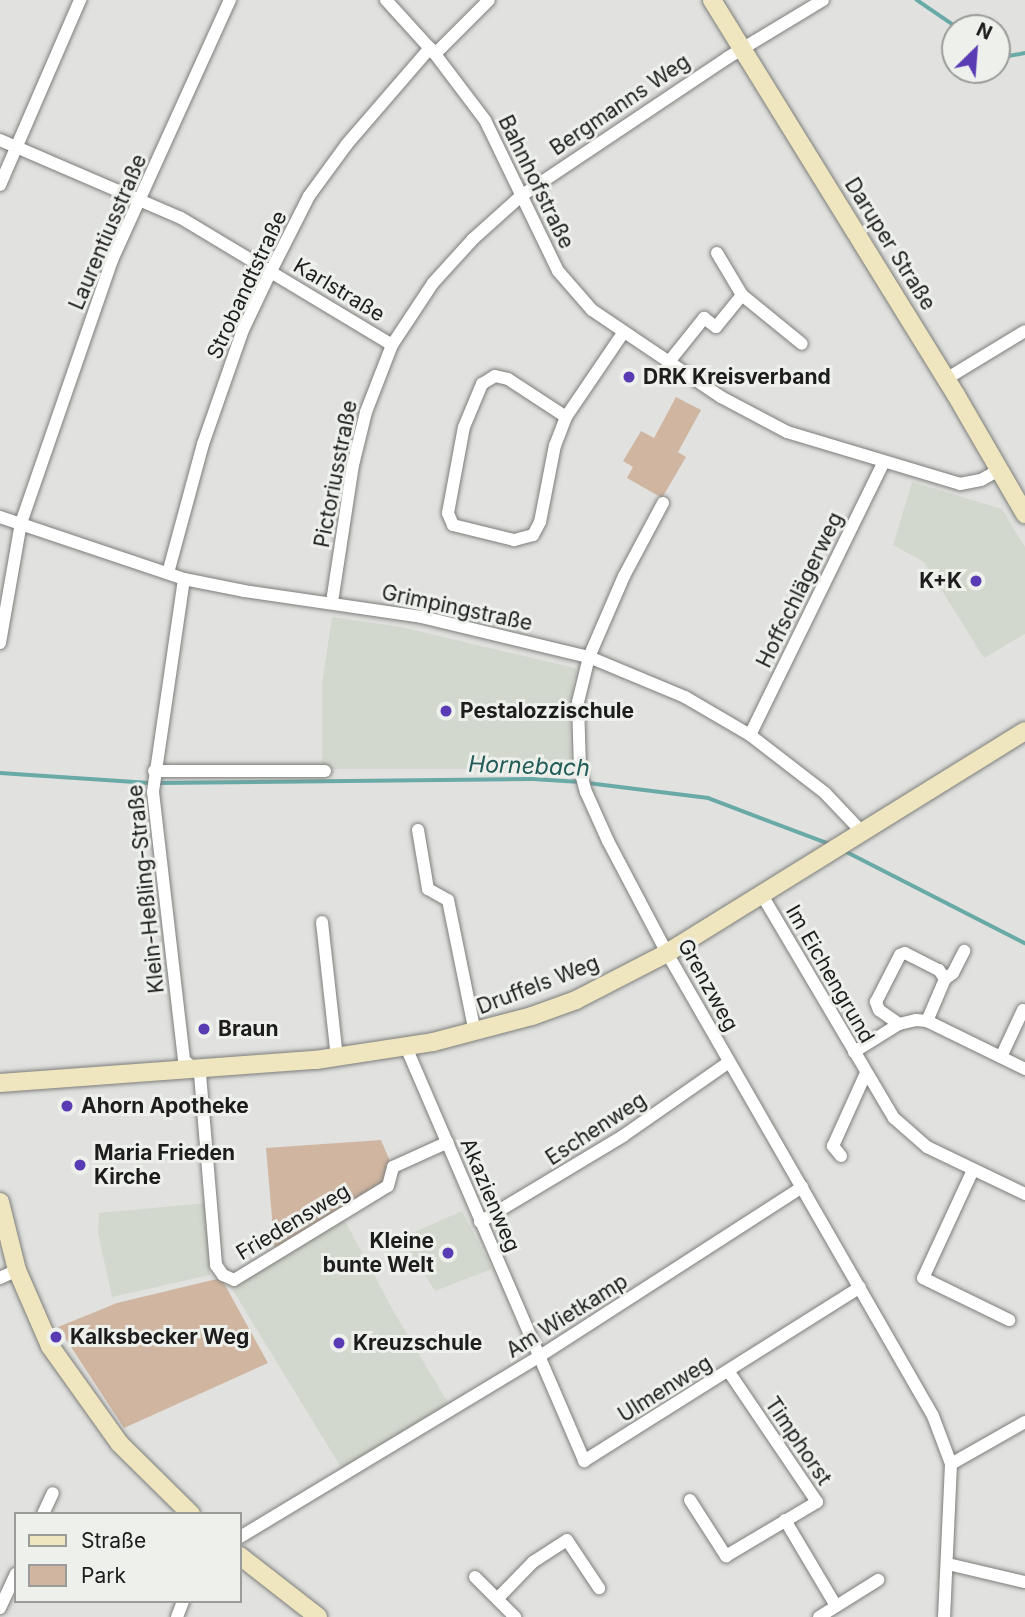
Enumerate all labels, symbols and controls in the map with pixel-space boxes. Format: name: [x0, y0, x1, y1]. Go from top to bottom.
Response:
north arrow: [941, 14, 1011, 84]
text: N: [973, 18, 996, 45]
street label: Bergmanns Weg: [545, 49, 695, 161]
street label: Bahnhofstraße: [493, 111, 579, 253]
street label: Laurentiusstraße: [64, 150, 152, 314]
street label: Daruper Straße: [839, 173, 941, 315]
street label: Strobandtstraße: [202, 207, 292, 363]
street label: Karlstraße: [289, 253, 389, 327]
place label: DRK Kreisverband: [643, 364, 831, 390]
marker: DRK Kreisverband: [621, 369, 637, 385]
street label: Pictoriusstraße: [309, 398, 363, 550]
street label: Hoffschlägerweg: [751, 508, 849, 672]
place label: K+K: [919, 568, 962, 594]
marker: K+K: [968, 573, 984, 589]
street label: Grimpingstraße: [379, 580, 535, 636]
place label: Pestalozzischule: [460, 698, 634, 724]
marker: Pestalozzischule: [438, 703, 454, 719]
water label: Hornebach: [468, 750, 590, 782]
street label: Klein-Heßling-Straße: [123, 783, 169, 995]
street label: Im Eichengrund: [780, 901, 880, 1047]
street label: Grenzweg: [672, 935, 744, 1035]
street label: Druffels Weg: [473, 950, 603, 1020]
place label: Braun: [218, 1016, 278, 1042]
marker: Braun: [196, 1021, 212, 1037]
street label: Eschenweg: [541, 1087, 651, 1171]
place label: Ahorn Apotheke: [81, 1093, 249, 1119]
marker: Ahorn Apotheke: [59, 1098, 75, 1114]
street label: Akazienweg: [455, 1134, 525, 1256]
place label: Maria Frieden Kirche: [94, 1140, 235, 1190]
marker: Maria Frieden Kirche: [72, 1157, 88, 1173]
street label: Friedensweg: [232, 1178, 354, 1266]
place label: Kleine bunte Welt: [323, 1228, 434, 1278]
marker: Kleine bunte Welt: [440, 1245, 456, 1261]
street label: Am Wietkamp: [502, 1269, 632, 1363]
place label: Kalksbecker Weg: [70, 1324, 249, 1350]
marker: Kalksbecker Weg: [48, 1329, 64, 1345]
place label: Kreuzschule: [353, 1330, 482, 1356]
marker: Kreuzschule: [331, 1335, 347, 1351]
street label: Ulmenweg: [614, 1350, 716, 1428]
street label: Timphorst: [759, 1392, 837, 1490]
legend: [14, 1512, 242, 1603]
text: Straße: [81, 1528, 146, 1553]
text: Park: [81, 1563, 126, 1588]

